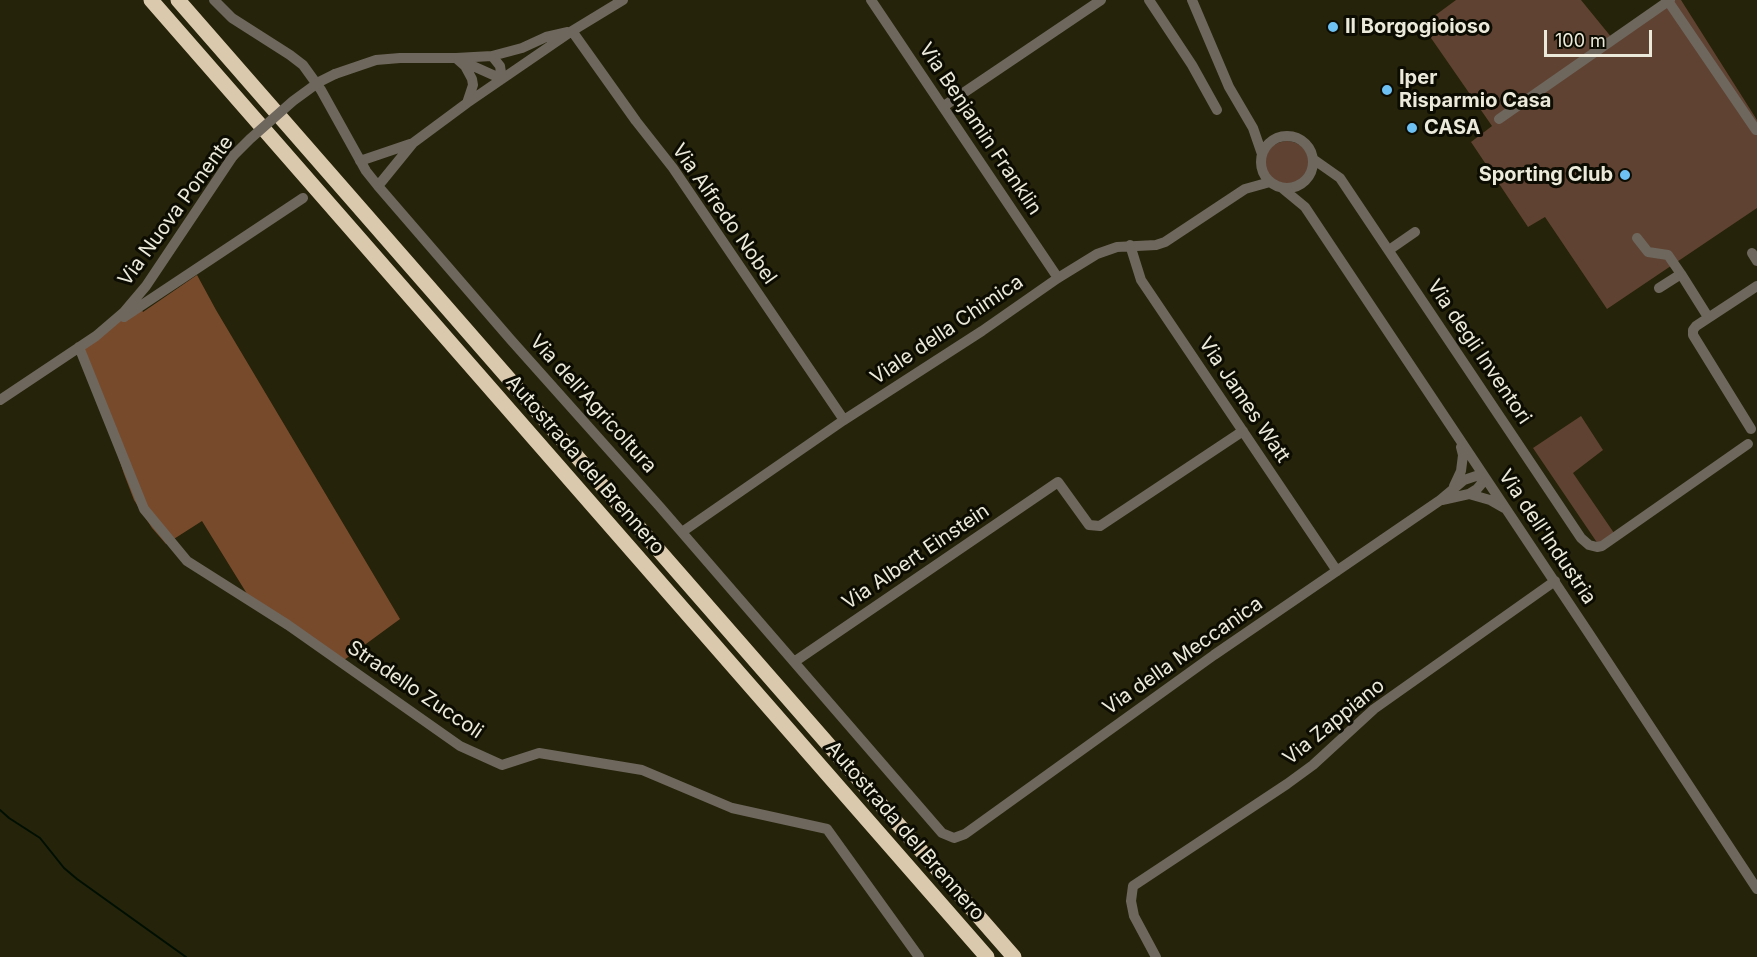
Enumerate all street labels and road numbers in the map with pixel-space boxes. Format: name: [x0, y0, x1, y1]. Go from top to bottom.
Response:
street label: Via Benjamin Franklin: [914, 38, 1046, 220]
street label: Via Nuova Ponente: [113, 131, 239, 291]
street label: Via Alfredo Nobel: [667, 139, 781, 289]
street label: Viale della Chimica: [866, 270, 1028, 390]
street label: Via degli Inventori: [1422, 275, 1536, 429]
street label: Via dell'Agricoltura: [525, 330, 661, 478]
street label: Via James Watt: [1193, 333, 1295, 467]
street label: Autostrada del Brennero: [501, 370, 669, 560]
street label: Via dell'Industria: [1493, 465, 1601, 609]
street label: Via Albert Einstein: [838, 499, 994, 615]
street label: Via della Meccanica: [1099, 592, 1267, 720]
street label: Stradello Zuccoli: [343, 636, 487, 744]
street label: Via Zappiano: [1278, 674, 1390, 770]
street label: Autostrada del Brennero: [821, 736, 989, 926]

